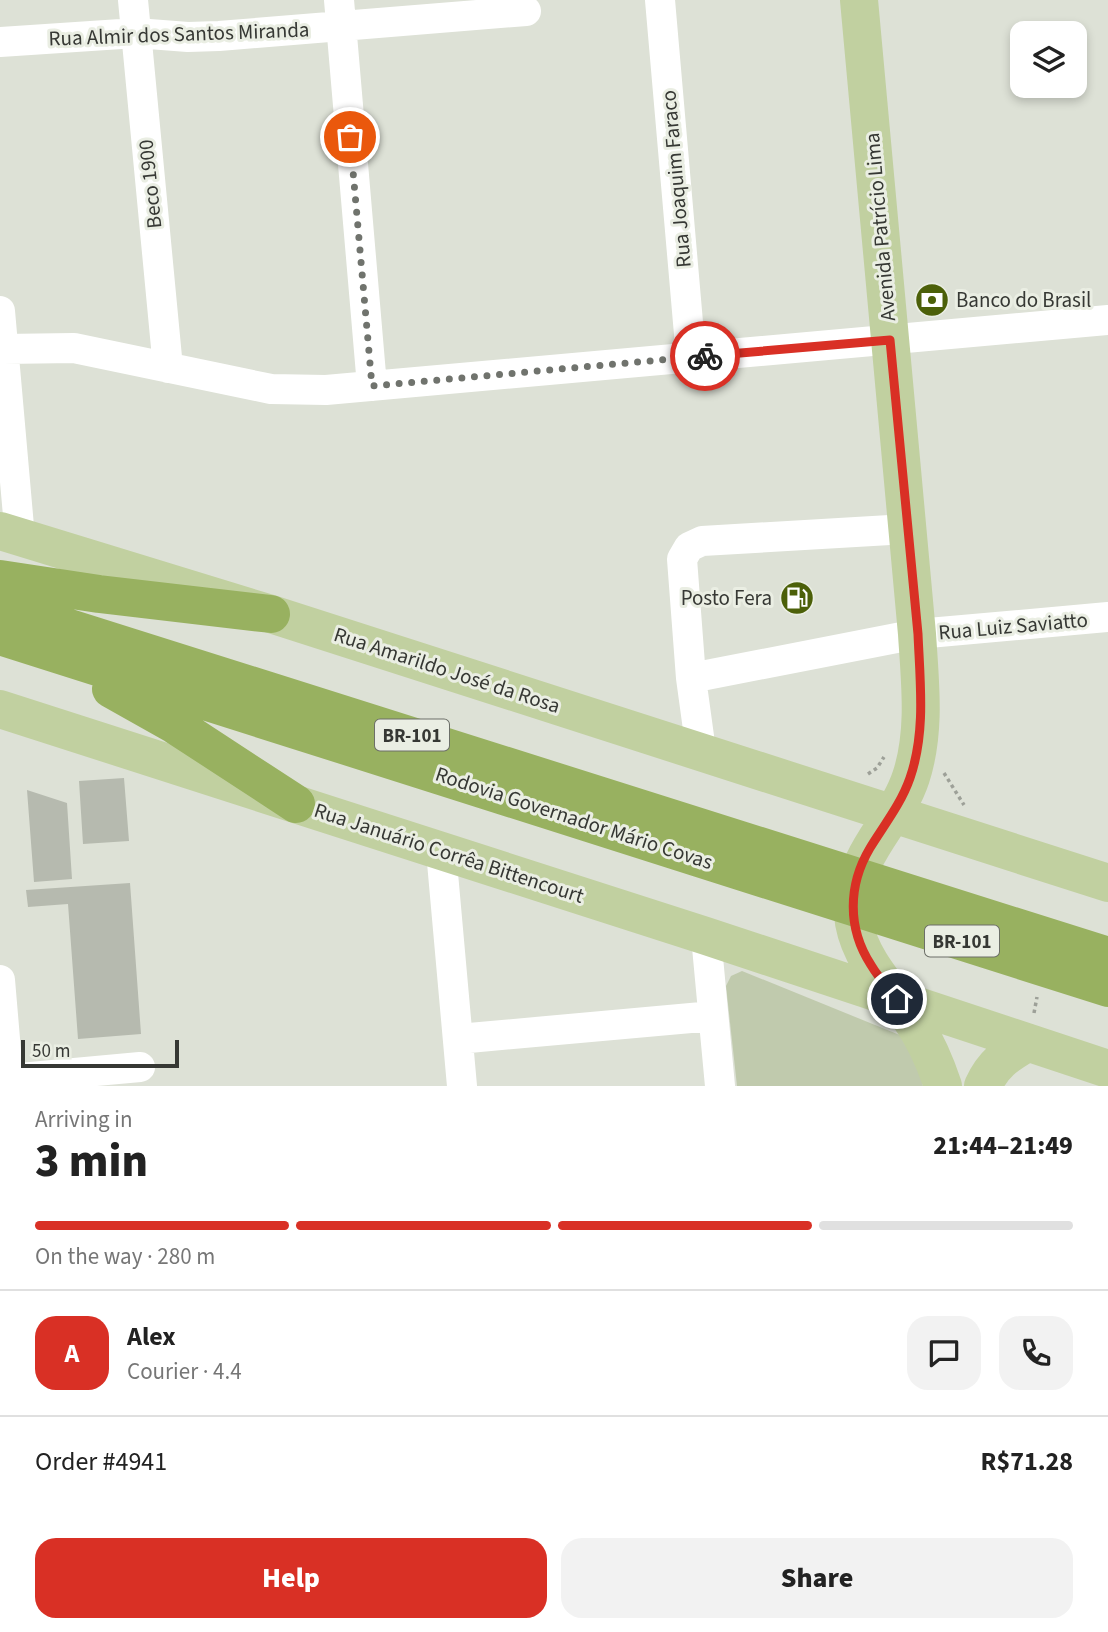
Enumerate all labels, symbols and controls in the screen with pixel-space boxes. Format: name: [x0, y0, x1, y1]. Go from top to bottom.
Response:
street label: Rua Almir dos Santos Miranda: [48, 14, 310, 54]
map controls: [1010, 21, 1087, 98]
button: layers: [1010, 21, 1087, 98]
street label: Rua Joaquim Faraco: [653, 89, 699, 269]
pin: [320, 107, 380, 167]
icon: bag: [331, 118, 369, 156]
street label: Avenida Patrício Lima: [857, 132, 903, 322]
street label: Beco 1900: [130, 138, 170, 230]
bank icon: Banco do Brasil: [913, 281, 951, 319]
place label: Banco do Brasil: [956, 285, 1091, 315]
courier: [670, 321, 740, 391]
icon: bike: [686, 337, 724, 375]
fuel station icon: Posto Fera: [778, 579, 816, 617]
place label: Posto Fera: [681, 583, 772, 613]
street label: Rua Luiz Saviatto: [937, 605, 1089, 647]
street label: Rua Amarildo José da Rosa: [330, 619, 564, 721]
road number: BR-101: [375, 720, 449, 750]
street label: Rodovia Governador Mário Covas: [431, 759, 717, 877]
street label: Rua Januário Corrêa Bittencourt: [310, 795, 588, 911]
road number: BR-101: [925, 925, 999, 956]
pin: [867, 969, 927, 1029]
icon: home: [878, 980, 916, 1018]
scale bar: [21, 1037, 178, 1069]
text: 50 m: [32, 1038, 70, 1065]
text: Arriving in: [35, 1103, 133, 1136]
text: 21:44–21:49: [933, 1127, 1073, 1164]
text: 3 min: [35, 1129, 148, 1194]
text: On the way · 280 m: [35, 1240, 215, 1273]
button: chat: [907, 1316, 981, 1390]
button: phone: [999, 1316, 1073, 1390]
text: Alex: [127, 1318, 176, 1355]
text: A: [65, 1335, 79, 1372]
text: Courier · 4.4: [127, 1355, 242, 1388]
text: Order #4941: [35, 1443, 167, 1480]
text: R$71.28: [981, 1443, 1073, 1480]
button: Help: [35, 1538, 547, 1618]
button: Share: [561, 1538, 1073, 1618]

